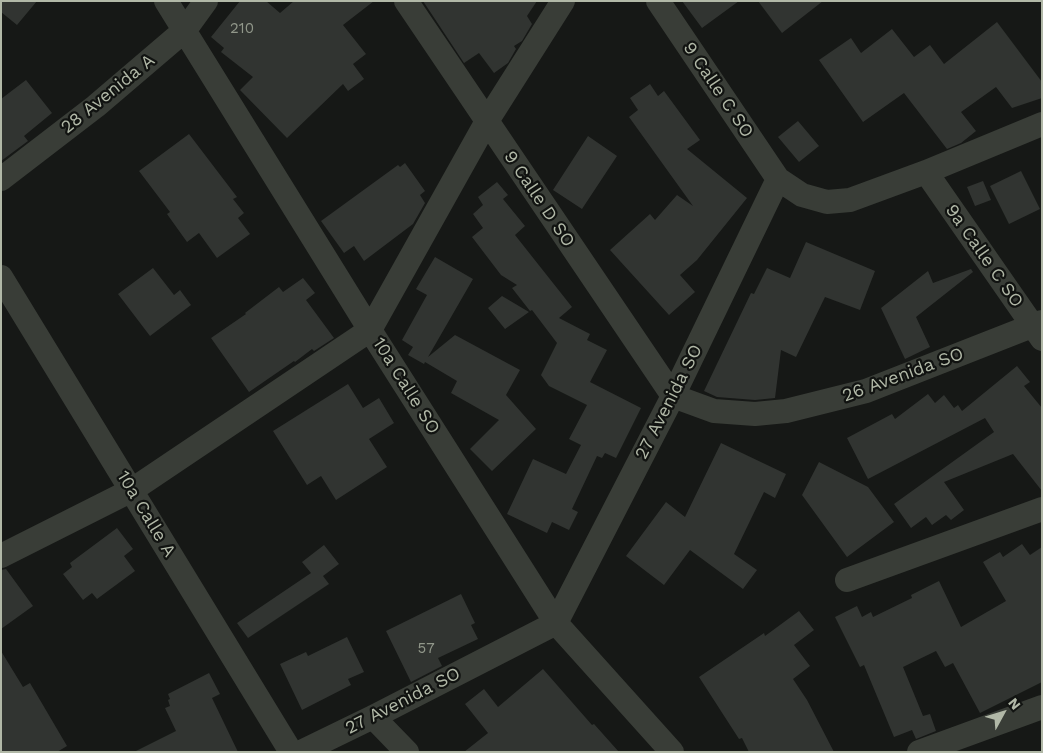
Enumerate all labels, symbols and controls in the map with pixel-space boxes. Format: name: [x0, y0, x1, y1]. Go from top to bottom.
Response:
house number: 210: [230, 20, 254, 38]
street label: 9 Calle C SO: [678, 38, 758, 142]
street label: 28 Avenida A: [57, 50, 159, 138]
street label: 9 Calle D SO: [499, 147, 579, 251]
street label: 9a Calle C SO: [940, 200, 1028, 312]
street label: 10a Calle SO: [368, 334, 444, 438]
street label: 27 Avenida SO: [631, 341, 707, 463]
street label: 26 Avenida SO: [840, 343, 966, 407]
street label: 10a Calle A: [112, 467, 180, 561]
house number: 57: [417, 640, 435, 658]
street label: 27 Avenida SO: [342, 663, 464, 739]
north arrow: [978, 688, 1028, 738]
text: N: [1005, 694, 1024, 713]

